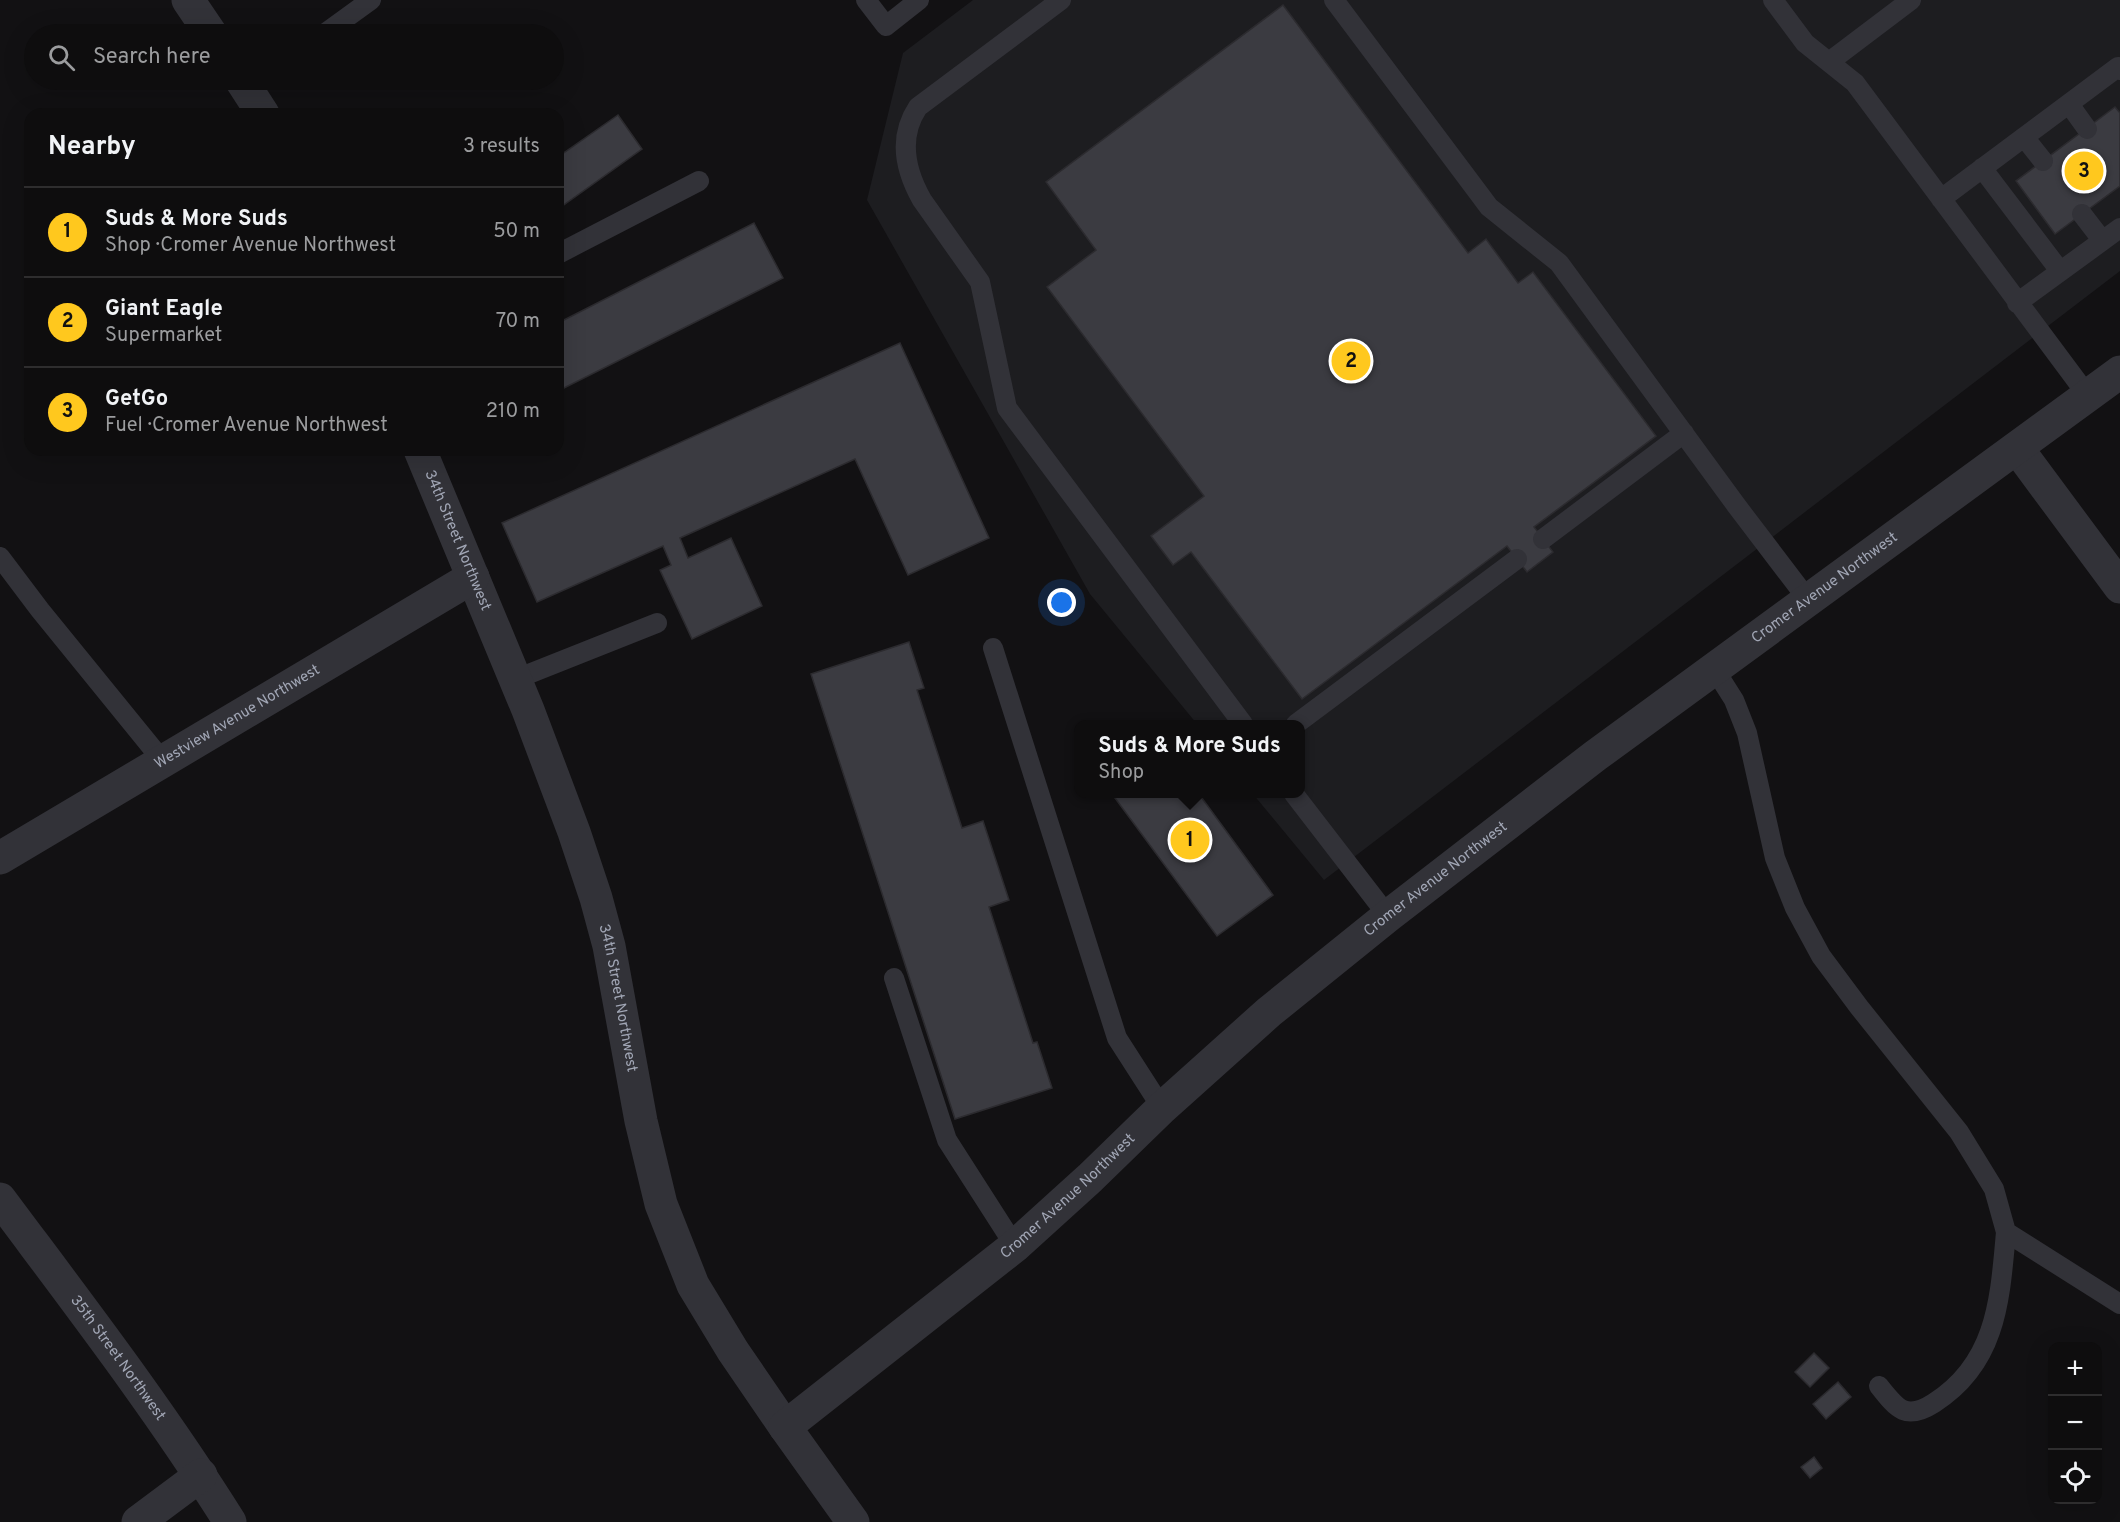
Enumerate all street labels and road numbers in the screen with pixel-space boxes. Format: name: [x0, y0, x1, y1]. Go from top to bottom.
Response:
street label: 34th Street Northwest: [420, 467, 495, 614]
street label: Cromer Avenue Northwest: [1748, 528, 1902, 648]
street label: Westview Avenue Northwest: [151, 661, 323, 773]
street label: Cromer Avenue Northwest: [1360, 818, 1511, 941]
street label: 34th Street Northwest: [594, 922, 641, 1074]
street label: Cromer Avenue Northwest: [997, 1130, 1139, 1263]
street label: 35th Street Northwest: [66, 1292, 170, 1425]

